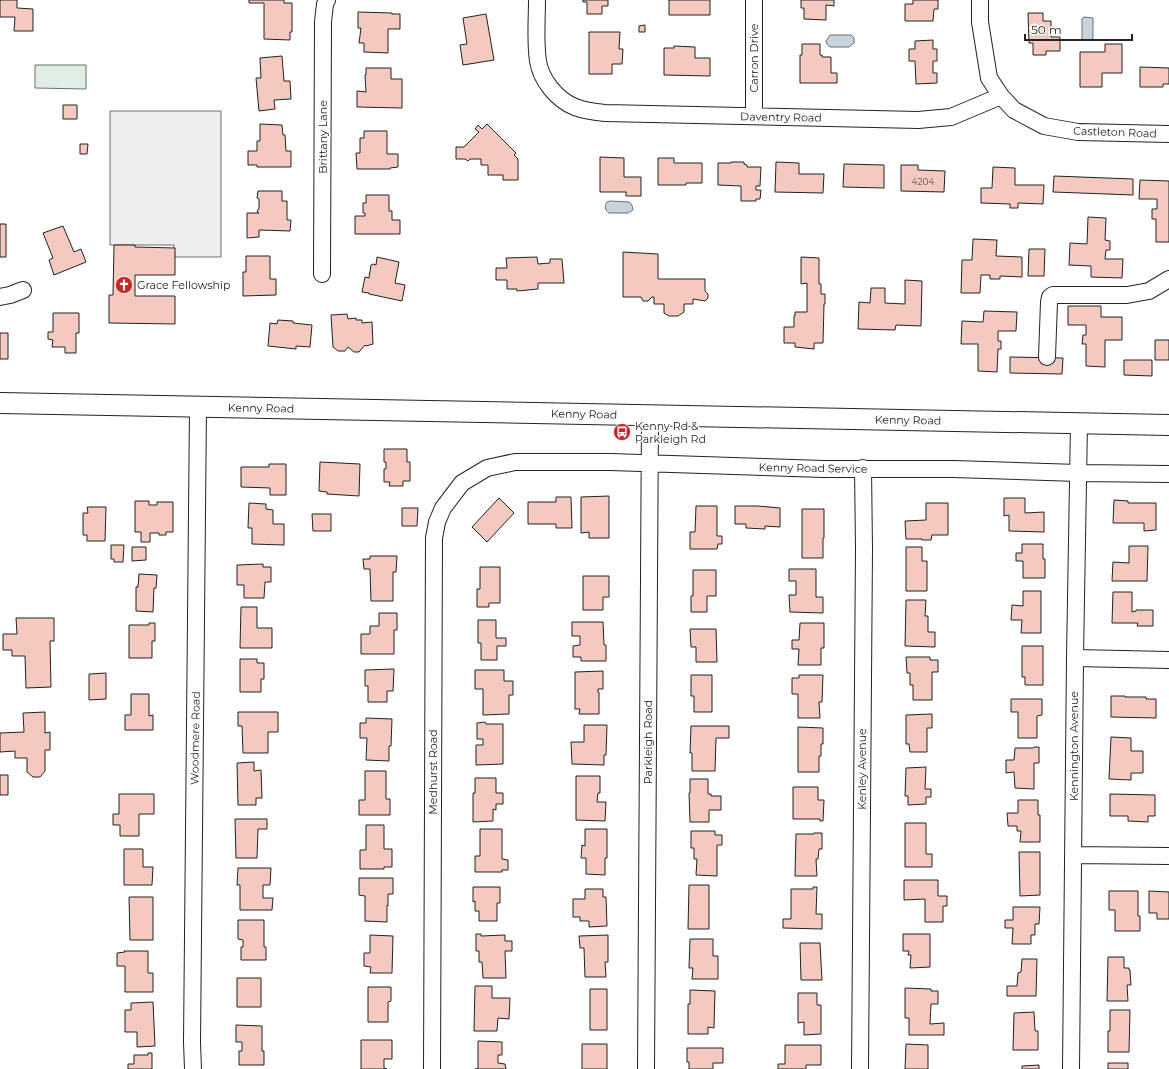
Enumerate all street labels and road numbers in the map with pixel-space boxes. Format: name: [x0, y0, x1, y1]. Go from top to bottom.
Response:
street label: Carron Drive: [747, 23, 761, 92]
street label: Brittany Lane: [316, 100, 330, 174]
street label: Daventry Road: [740, 109, 822, 125]
street label: Castleton Road: [1073, 124, 1157, 140]
street label: Kenny Road: [228, 400, 294, 416]
street label: Kenny Road: [551, 406, 617, 422]
street label: Kenny Road: [875, 412, 941, 428]
street label: Kenny Road Service: [758, 460, 868, 476]
street label: Woodmere Road: [187, 691, 203, 785]
street label: Kennington Avenue: [1067, 691, 1081, 801]
street label: Parkleigh Road: [641, 700, 655, 784]
street label: Kenley Avenue: [855, 728, 869, 810]
street label: Medhurst Road: [426, 729, 440, 815]

